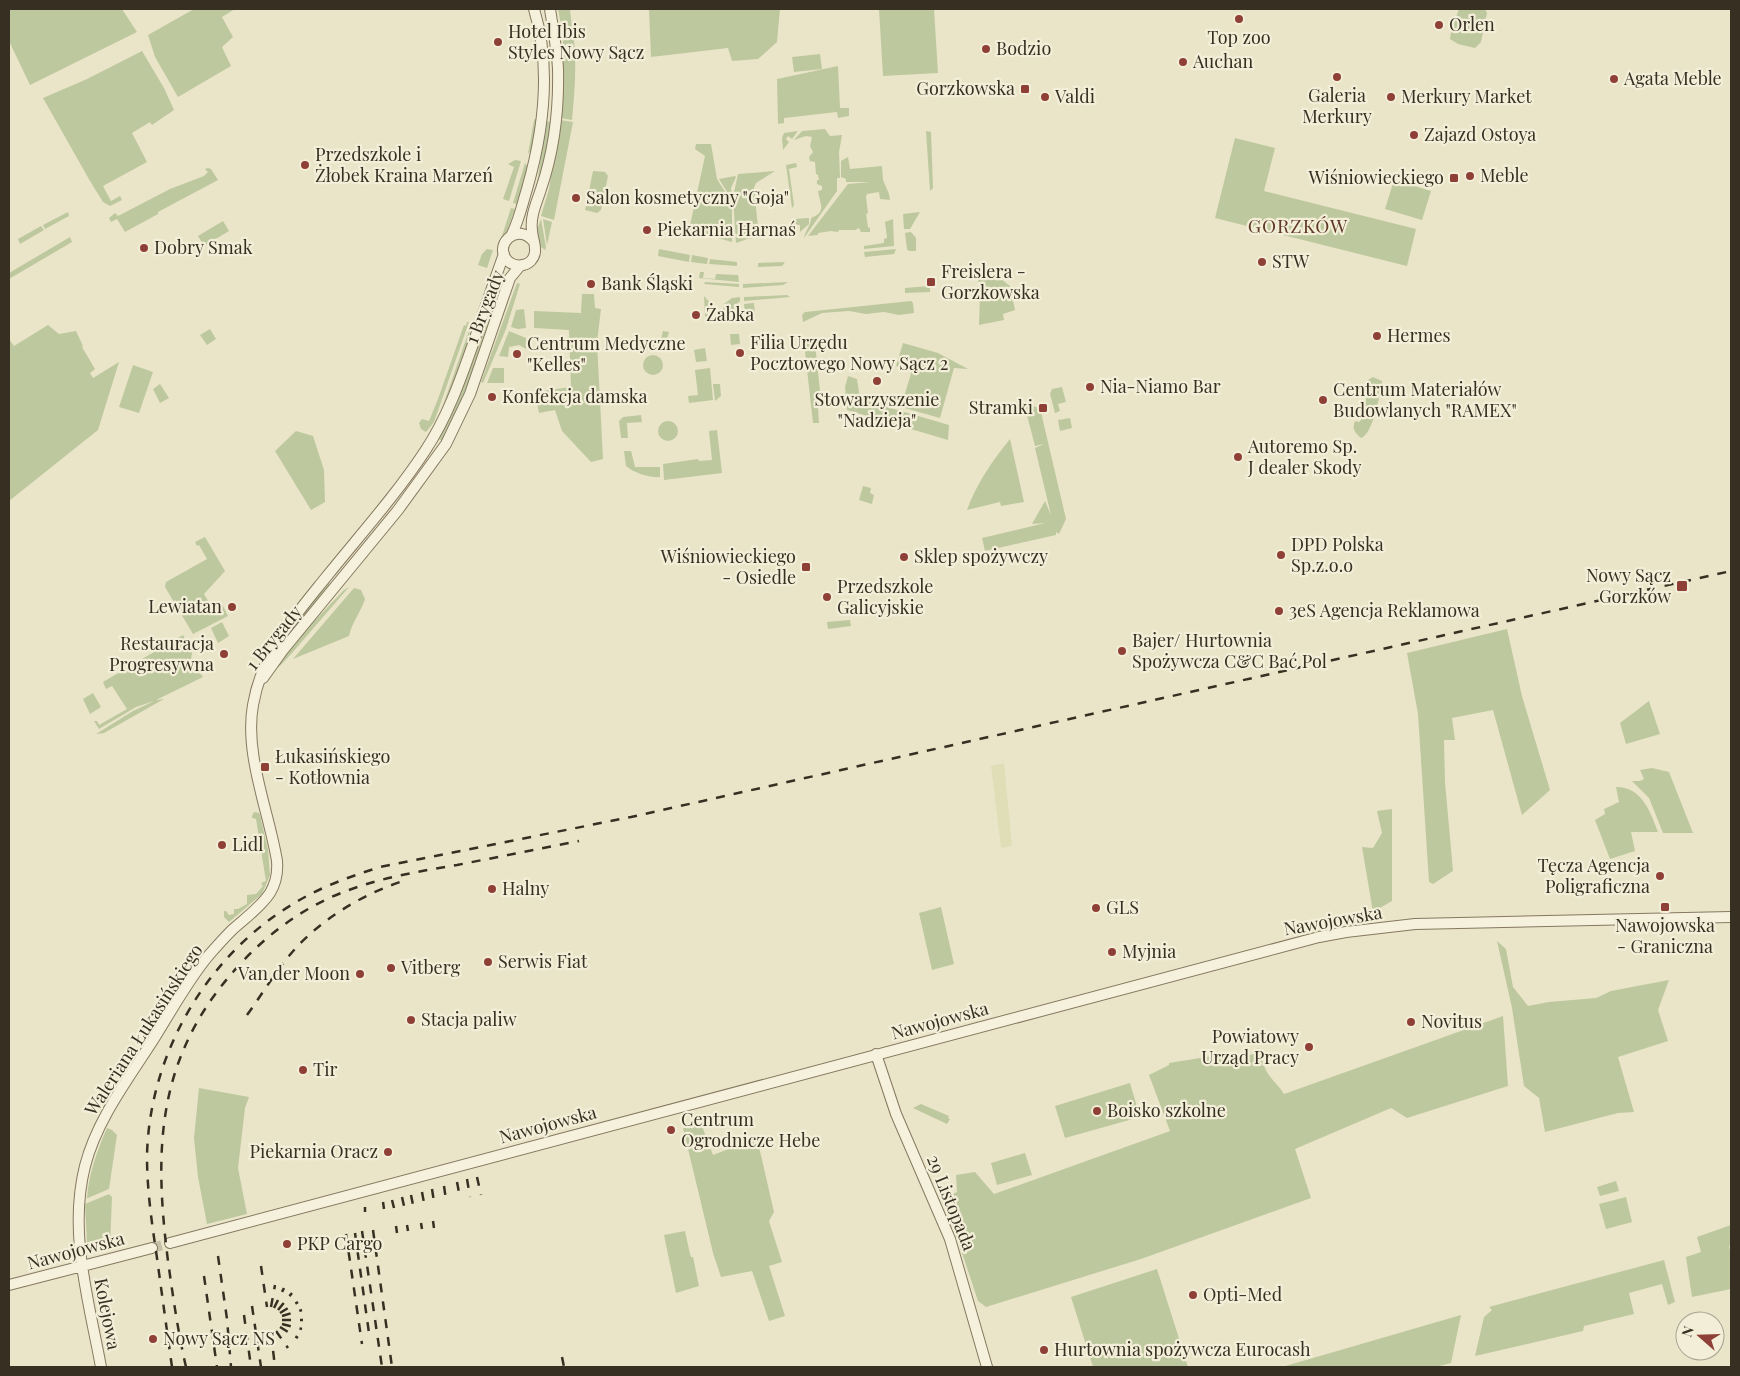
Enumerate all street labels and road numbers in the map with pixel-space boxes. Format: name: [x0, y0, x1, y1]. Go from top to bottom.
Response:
street label: 1 Brygady: [459, 266, 509, 347]
street label: 1 Brygady: [240, 600, 307, 675]
street label: Nawojowska: [1282, 900, 1384, 940]
street label: Waleriana Łukasińskiego: [78, 939, 208, 1121]
street label: Nawojowska: [888, 996, 991, 1045]
street label: Nawojowska: [496, 1100, 599, 1149]
street label: 29 Listopada: [922, 1151, 982, 1254]
street label: Nawojowska: [24, 1226, 127, 1275]
street label: Kolejowa: [89, 1276, 127, 1352]

